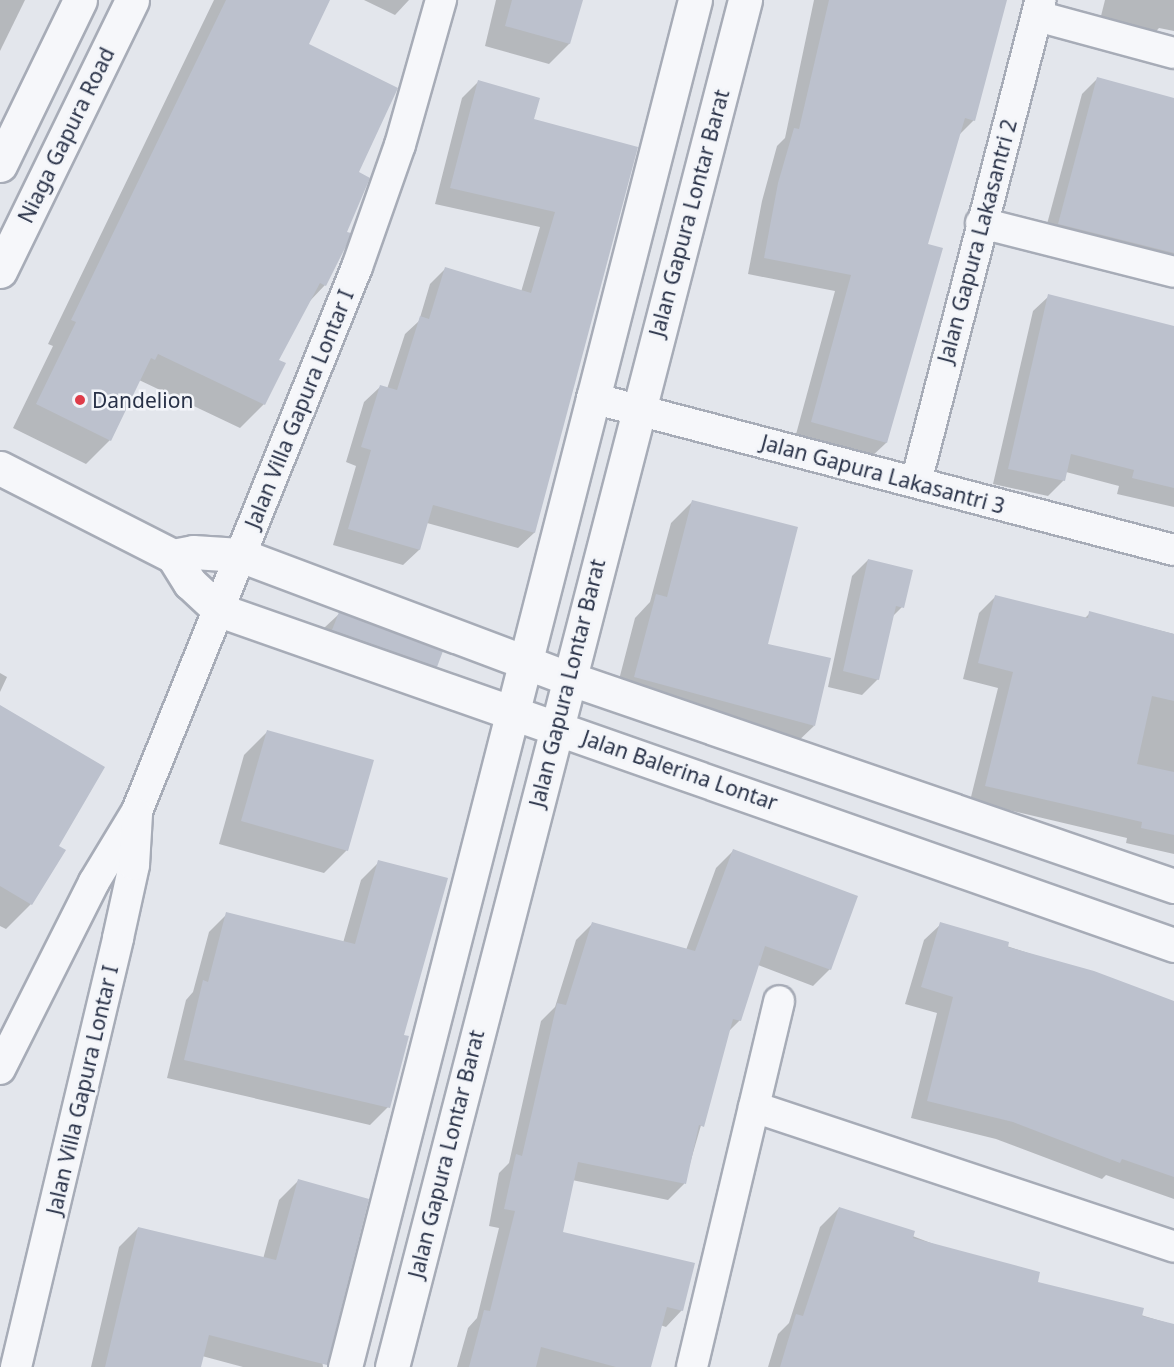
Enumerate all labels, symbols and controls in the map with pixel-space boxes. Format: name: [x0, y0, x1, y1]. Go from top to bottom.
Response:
street label: Niaga Gapura Road: [13, 43, 119, 227]
street label: Jalan Gapura Lontar Barat: [644, 87, 734, 339]
street label: Jalan Gapura Lakasantri 2: [932, 116, 1022, 366]
street label: Jalan Villa Gapura Lontar I: [240, 286, 358, 532]
place label: Dandelion: [92, 387, 193, 413]
marker: Dandelion: [73, 393, 87, 407]
street label: Jalan Gapura Lakasantri 3: [758, 429, 1008, 519]
street label: Jalan Gapura Lontar Barat: [524, 556, 610, 810]
street label: Jalan Balerina Lontar: [579, 725, 781, 815]
street label: Jalan Villa Gapura Lontar I: [41, 963, 123, 1217]
street label: Jalan Gapura Lontar Barat: [403, 1027, 489, 1281]

